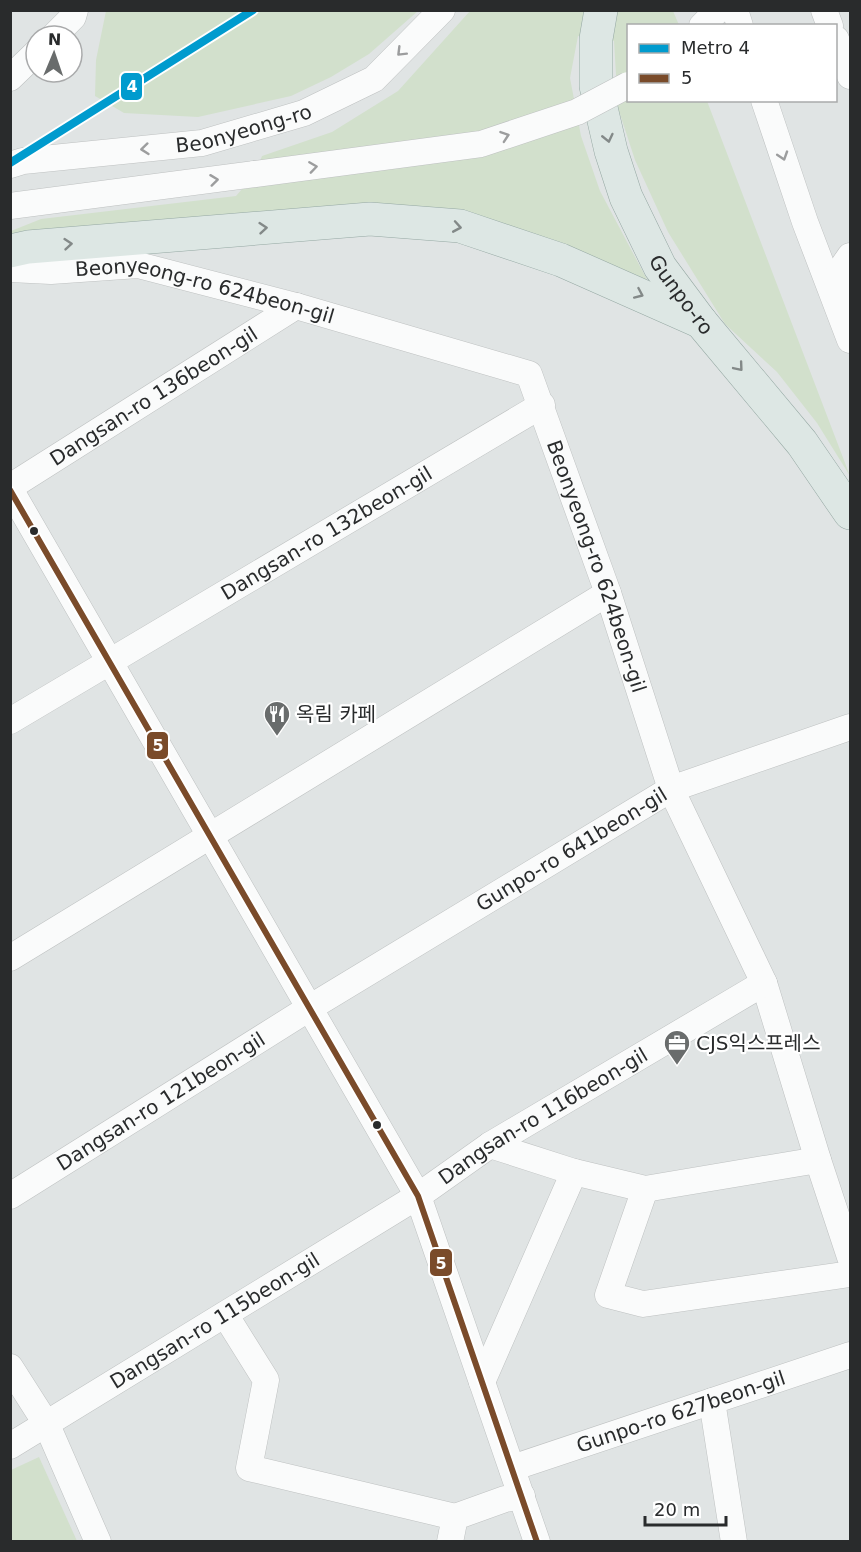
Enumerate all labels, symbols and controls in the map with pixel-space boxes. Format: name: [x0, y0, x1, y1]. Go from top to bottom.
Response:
north arrow: [24, 24, 84, 84]
legend: [627, 24, 837, 102]
text: N: [47, 30, 62, 49]
text: Metro 4: [681, 37, 750, 58]
one-way arrow: [397, 44, 408, 55]
text: 5: [681, 67, 692, 88]
line badge: 4: [120, 72, 143, 101]
text: 4: [126, 77, 138, 96]
street label: Beonyeong-ro: [174, 99, 316, 158]
one-way arrow: [499, 131, 510, 143]
one-way arrow: [601, 133, 614, 143]
one-way arrow: [141, 142, 150, 154]
one-way arrow: [776, 150, 788, 161]
one-way arrow: [308, 161, 317, 173]
one-way arrow: [210, 174, 219, 186]
one-way arrow: [452, 220, 462, 233]
one-way arrow: [258, 222, 267, 235]
one-way arrow: [64, 237, 73, 250]
street label: Gunpo-ro: [644, 251, 718, 340]
street label: Beonyeong-ro 624beon-gil: [74, 253, 337, 329]
one-way arrow: [633, 287, 644, 299]
street label: Dangsan-ro 136beon-gil: [45, 321, 262, 471]
one-way arrow: [731, 360, 742, 371]
street label: Beonyeong-ro 624beon-gil: [542, 437, 651, 695]
street label: Dangsan-ro 132beon-gil: [217, 461, 436, 605]
unlabelled marker: [28, 525, 40, 537]
restaurant icon: 옥림 카페: [262, 699, 292, 737]
place label: 옥림 카페: [296, 702, 376, 726]
line badge: 5: [146, 731, 169, 760]
text: 5: [152, 736, 164, 755]
street label: Gunpo-ro 641beon-gil: [472, 782, 671, 916]
street label: Dangsan-ro 121beon-gil: [52, 1027, 269, 1176]
office icon: CJS익스프레스: [662, 1028, 692, 1066]
place label: CJS익스프레스: [696, 1031, 821, 1055]
street label: Dangsan-ro 116beon-gil: [434, 1043, 652, 1190]
unlabelled marker: [371, 1119, 383, 1131]
street label: Dangsan-ro 115beon-gil: [106, 1247, 324, 1394]
line badge: 5: [429, 1248, 453, 1277]
text: 5: [435, 1254, 447, 1273]
street label: Gunpo-ro 627beon-gil: [573, 1365, 788, 1458]
scale bar: [645, 1489, 726, 1527]
text: 20 m: [654, 1499, 700, 1520]

